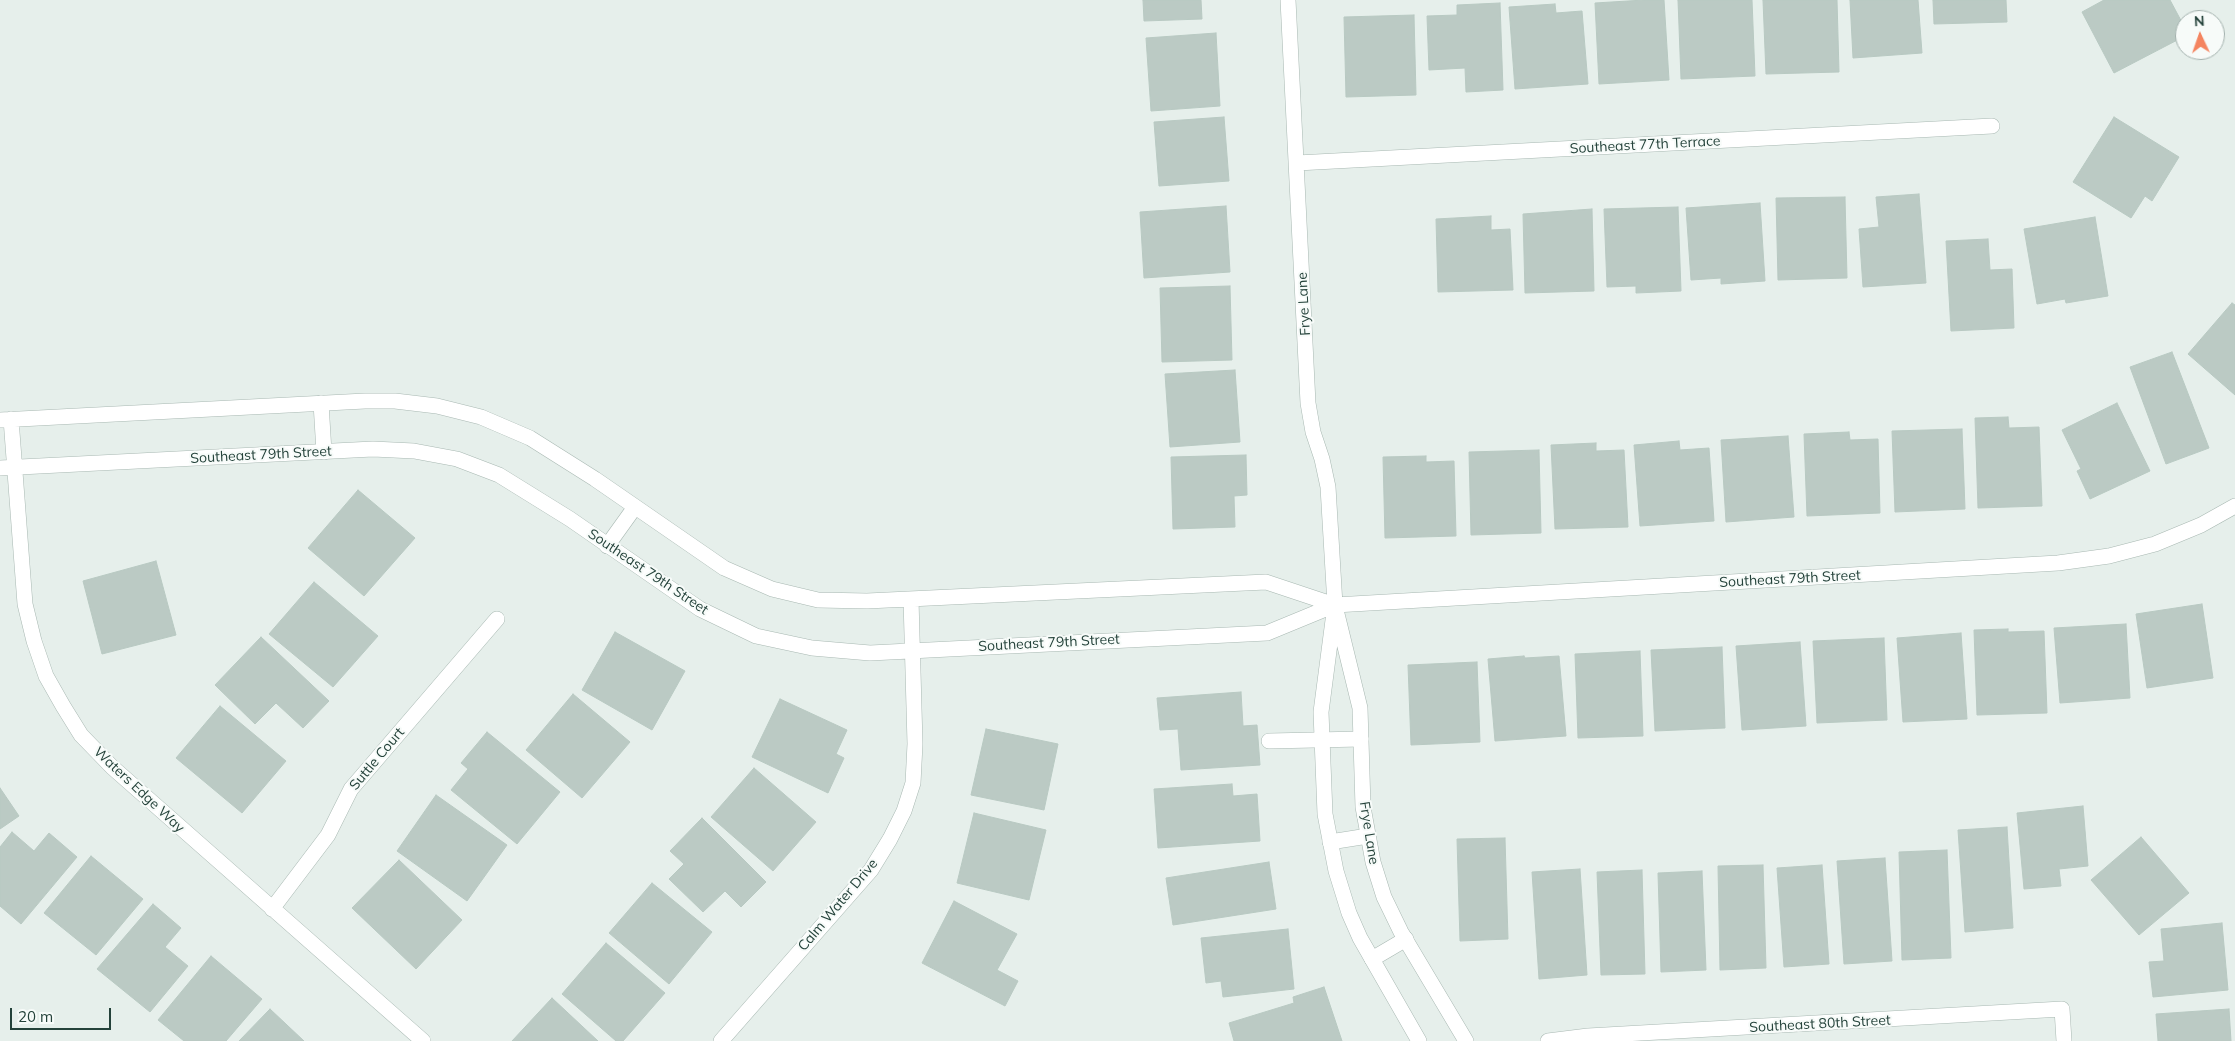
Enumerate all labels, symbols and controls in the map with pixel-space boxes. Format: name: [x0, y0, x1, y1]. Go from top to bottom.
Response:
north arrow: [2175, 10, 2225, 60]
text: N: [2194, 12, 2205, 30]
street label: Southeast 77th Terrace: [1569, 133, 1721, 157]
street label: Frye Lane: [1294, 272, 1314, 336]
street label: Southeast 79th Street: [190, 443, 332, 467]
street label: Southeast 79th Street: [585, 525, 711, 619]
street label: Southeast 79th Street: [1719, 567, 1861, 591]
street label: Southeast 79th Street: [978, 631, 1120, 655]
street label: Suttle Court: [346, 724, 408, 794]
street label: Waters Edge Way: [90, 744, 188, 836]
street label: Frye Lane: [1356, 800, 1382, 866]
street label: Calm Water Drive: [795, 855, 881, 955]
scale bar: [12, 998, 114, 1030]
text: 20 m: [18, 1007, 53, 1026]
street label: Southeast 80th Street: [1749, 1012, 1891, 1036]

